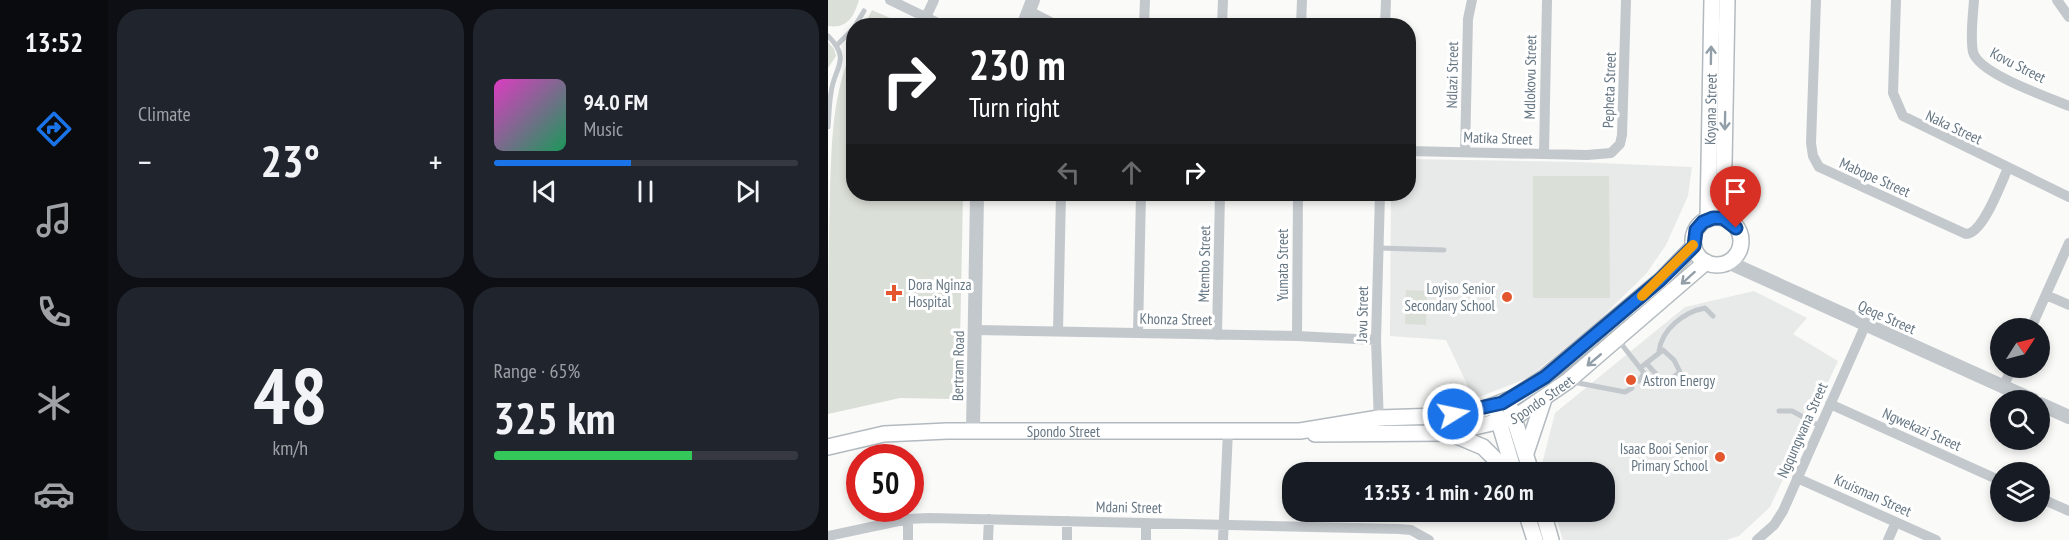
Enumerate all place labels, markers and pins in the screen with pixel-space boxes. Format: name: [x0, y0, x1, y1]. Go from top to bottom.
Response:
pin: [1710, 166, 1761, 228]
place label: Dora Nginza Hospital: [908, 275, 971, 311]
place label: Loyiso Senior Secondary School: [1405, 279, 1496, 315]
marker: Dora Nginza Hospital: [885, 284, 903, 302]
marker: Loyiso Senior Secondary School: [1500, 290, 1514, 304]
place label: Astron Energy: [1643, 371, 1715, 390]
marker: Astron Energy: [1624, 373, 1638, 387]
place label: Isaac Booi Senior Primary School: [1620, 439, 1709, 475]
marker: Isaac Booi Senior Primary School: [1713, 450, 1727, 464]

